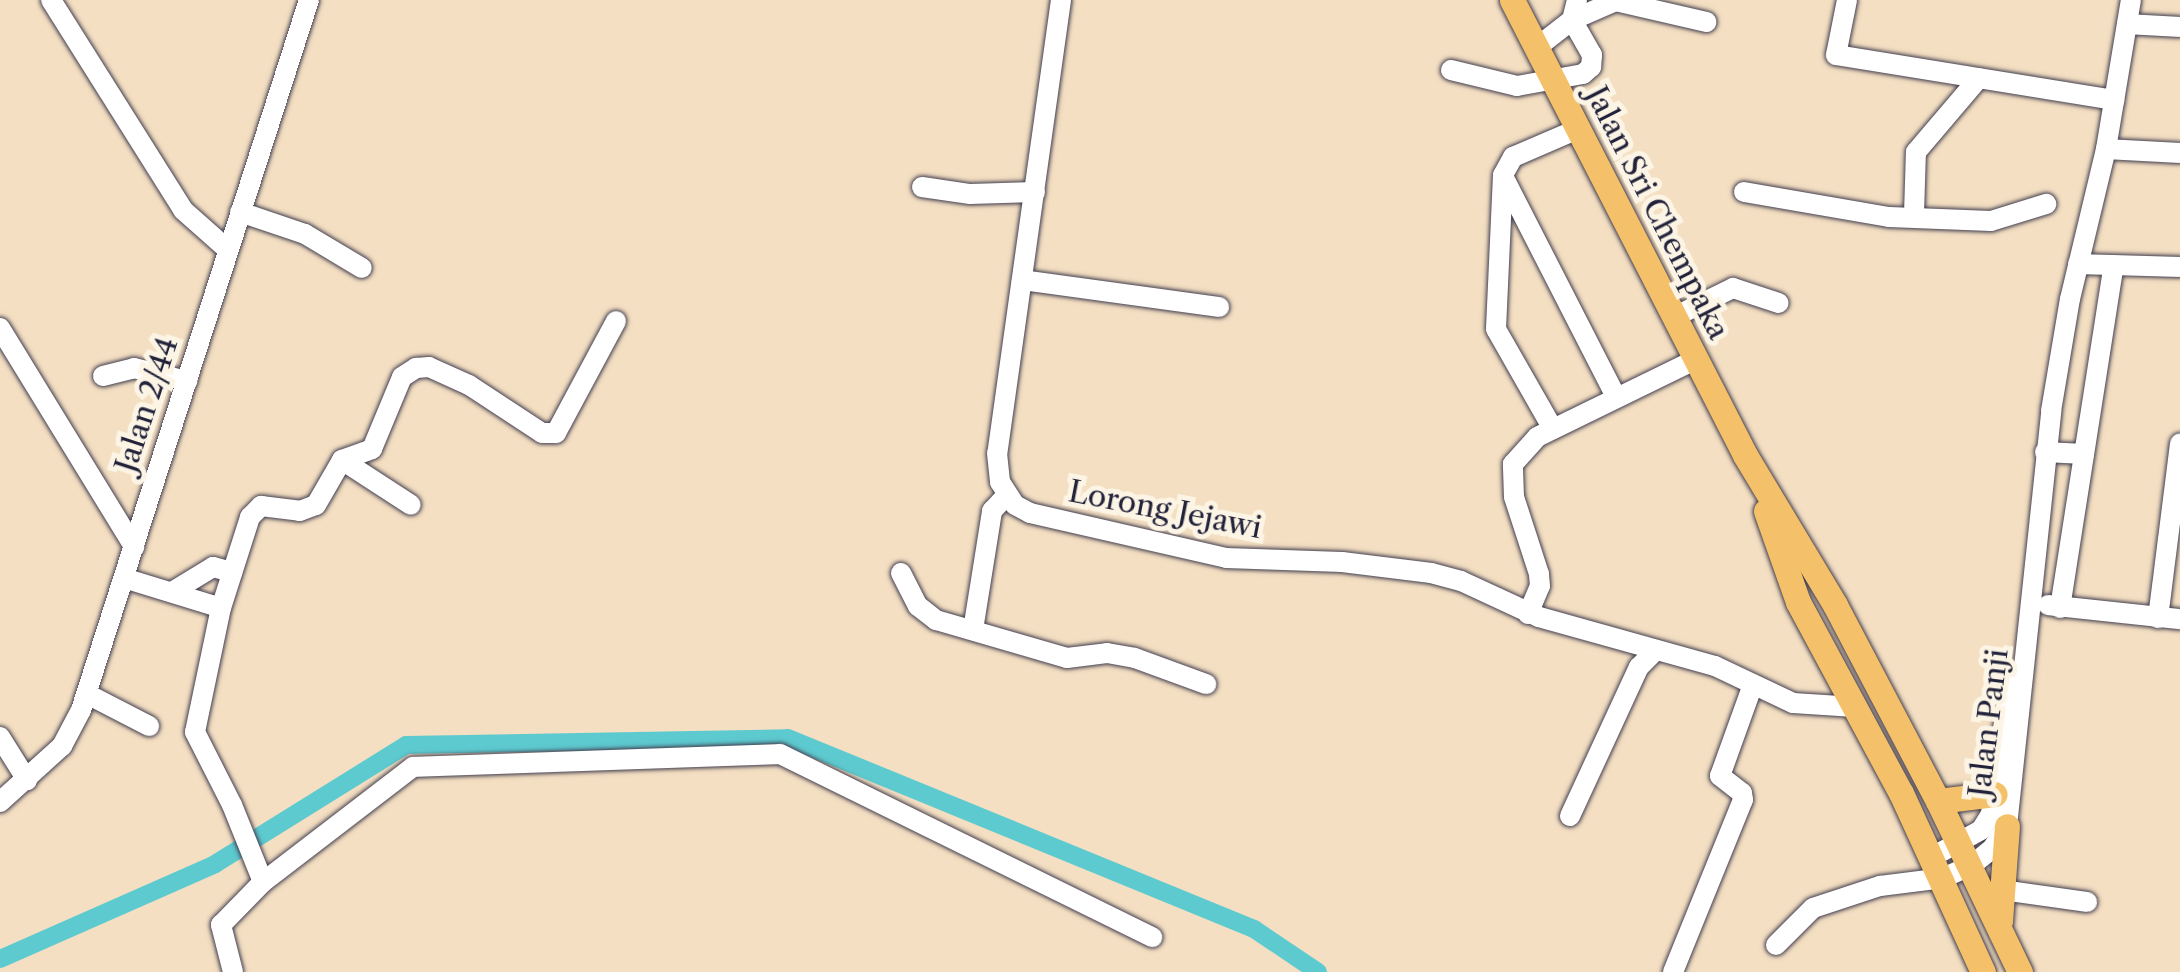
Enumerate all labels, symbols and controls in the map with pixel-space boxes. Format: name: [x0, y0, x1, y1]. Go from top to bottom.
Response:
street label: Jalan Sri Chempaka: [1578, 81, 1736, 345]
street label: Jalan 2/44: [108, 333, 186, 477]
street label: Lorong Jejawi: [1065, 474, 1265, 546]
street label: Jalan Panji: [1962, 647, 2016, 799]

